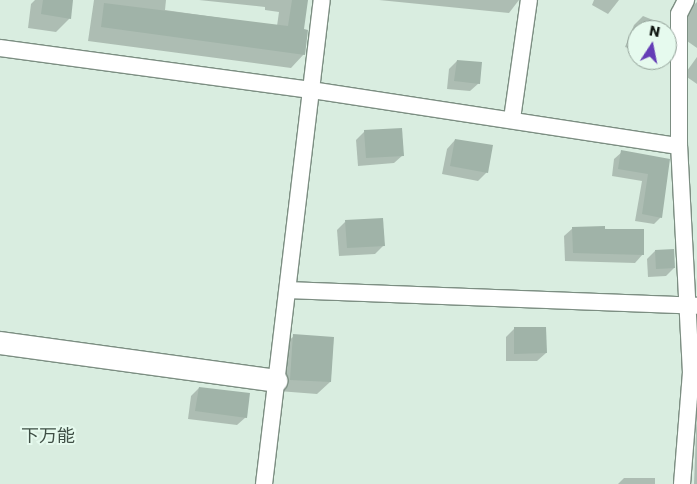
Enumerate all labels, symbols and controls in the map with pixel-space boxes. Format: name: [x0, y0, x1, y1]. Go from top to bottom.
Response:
north arrow: [627, 20, 677, 70]
text: N: [648, 20, 662, 42]
district label: 下万能: [21, 425, 75, 447]

